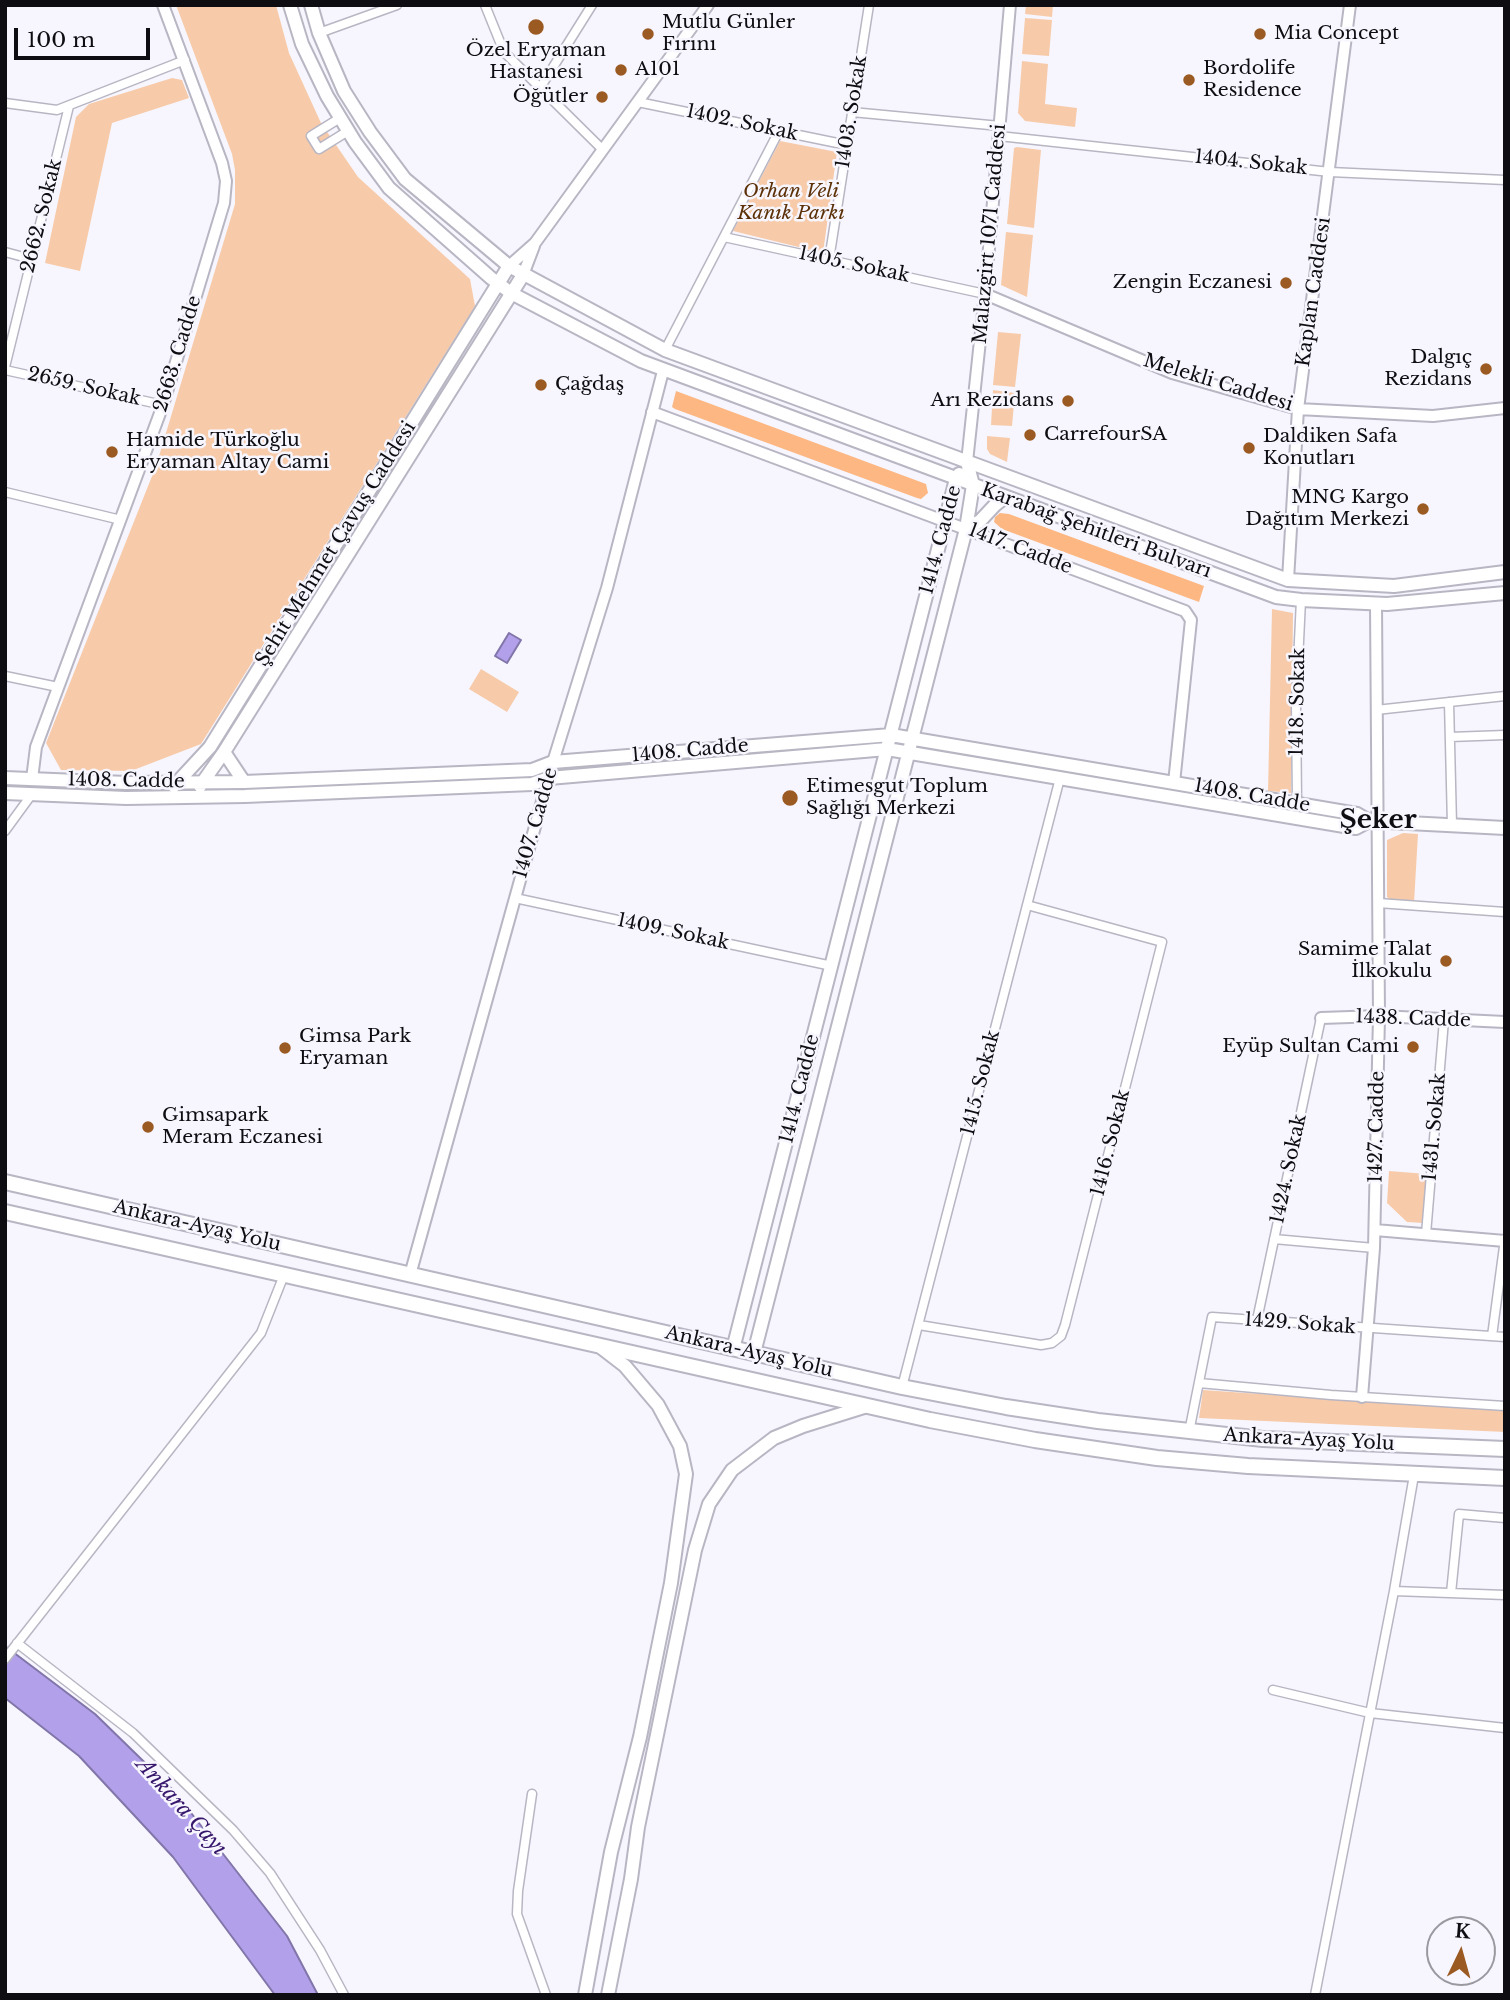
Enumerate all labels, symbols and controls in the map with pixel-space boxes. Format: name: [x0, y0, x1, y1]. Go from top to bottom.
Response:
place label: Mutlu Günler Fırını: [662, 12, 795, 56]
scale bar: [18, 14, 154, 58]
marker: Özel Eryaman Hastanesi: [526, 17, 546, 37]
place label: Mia Concept: [1274, 23, 1399, 45]
marker: Mutlu Günler Fırını: [640, 26, 656, 42]
marker: Mia Concept: [1252, 26, 1268, 42]
text: 100 m: [27, 27, 95, 53]
place label: Özel Eryaman Hastanesi: [466, 40, 606, 84]
street label: 1403. Sokak: [832, 54, 872, 170]
place label: Bordolife Residence: [1203, 58, 1302, 102]
place label: A101: [635, 59, 680, 81]
marker: A101: [613, 62, 629, 78]
marker: Bordolife Residence: [1181, 72, 1197, 88]
place label: Öğütler: [513, 86, 588, 108]
marker: Öğütler: [594, 89, 610, 105]
street label: 1402. Sokak: [684, 100, 800, 146]
street label: Malazgirt 1071 Caddesi: [969, 123, 1011, 345]
street label: 1404. Sokak: [1193, 146, 1309, 180]
street label: 2662. Sokak: [17, 157, 67, 275]
park label: Orhan Veli Kanık Parkı: [737, 181, 845, 225]
street label: Kaplan Caddesi: [1292, 216, 1336, 368]
street label: 1405. Sokak: [796, 242, 912, 288]
place label: Zengin Eczanesi: [1113, 272, 1272, 294]
marker: Zengin Eczanesi: [1278, 275, 1294, 291]
street label: 2663. Cadde: [149, 293, 207, 415]
place label: Dalgıç Rezidans: [1384, 347, 1472, 391]
street label: Melekli Caddesi: [1140, 349, 1296, 417]
marker: Dalgıç Rezidans: [1478, 361, 1494, 377]
street label: 2659. Sokak: [25, 363, 143, 411]
place label: Çağdaş: [555, 374, 624, 396]
marker: Çağdaş: [533, 377, 549, 393]
place label: Arı Rezidans: [930, 390, 1054, 412]
marker: Arı Rezidans: [1060, 393, 1076, 409]
street label: Şehit Mehmet Çavuş Caddesi: [251, 417, 421, 671]
place label: CarrefourSA: [1044, 424, 1167, 446]
place label: Daldiken Safa Konutları: [1263, 426, 1397, 470]
marker: CarrefourSA: [1022, 427, 1038, 443]
place label: Hamide Türkoğlu Eryaman Altay Cami: [126, 430, 329, 474]
marker: Daldiken Safa Konutları: [1241, 440, 1257, 456]
marker: Hamide Türkoğlu Eryaman Altay Cami: [104, 444, 120, 460]
street label: Karabağ Şehitleri Bulvarı: [978, 479, 1214, 583]
street label: 1414. Cadde: [915, 483, 967, 597]
place label: MNG Kargo Dağıtım Merkezi: [1245, 487, 1409, 531]
marker: MNG Kargo Dağıtım Merkezi: [1415, 501, 1431, 517]
street label: 1417. Cadde: [965, 519, 1075, 579]
street label: 1418. Sokak: [1286, 647, 1310, 757]
street label: 1408. Cadde: [631, 735, 749, 767]
street label: 1407. Cadde: [509, 765, 563, 881]
street label: 1408. Cadde: [67, 769, 185, 793]
street label: 1408. Cadde: [1192, 775, 1312, 817]
place label: Etimesgut Toplum Sağlığı Merkezi: [806, 776, 988, 820]
marker: Etimesgut Toplum Sağlığı Merkezi: [780, 788, 800, 808]
district label: Şeker: [1339, 805, 1417, 837]
street label: 1409. Sokak: [615, 909, 731, 955]
place label: Samime Talat İlkokulu: [1298, 939, 1432, 983]
marker: Samime Talat İlkokulu: [1438, 953, 1454, 969]
street label: 1438. Cadde: [1355, 1006, 1471, 1032]
place label: Gimsa Park Eryaman: [299, 1026, 411, 1070]
street label: 1415. Sokak: [957, 1028, 1005, 1138]
street label: 1414. Cadde: [775, 1032, 825, 1146]
place label: Eyüp Sultan Cami: [1222, 1036, 1399, 1058]
marker: Eyüp Sultan Cami: [1405, 1039, 1421, 1055]
marker: Gimsa Park Eryaman: [277, 1040, 293, 1056]
street label: 1427. Cadde: [1365, 1071, 1389, 1183]
street label: 1431. Sokak: [1419, 1072, 1451, 1182]
street label: 1416. Sokak: [1087, 1087, 1135, 1199]
place label: Gimsapark Meram Eczanesi: [162, 1105, 323, 1149]
street label: 1424. Sokak: [1266, 1112, 1312, 1226]
marker: Gimsapark Meram Eczanesi: [140, 1119, 156, 1135]
street label: Ankara-Ayaş Yolu: [111, 1196, 283, 1256]
street label: 1429. Sokak: [1243, 1309, 1357, 1339]
street label: Ankara-Ayaş Yolu: [663, 1322, 835, 1382]
street label: Ankara-Ayaş Yolu: [1223, 1424, 1395, 1456]
water label: Ankara Çayı: [130, 1753, 232, 1861]
north arrow: [1426, 1916, 1496, 1986]
text: K: [1454, 1919, 1471, 1944]

